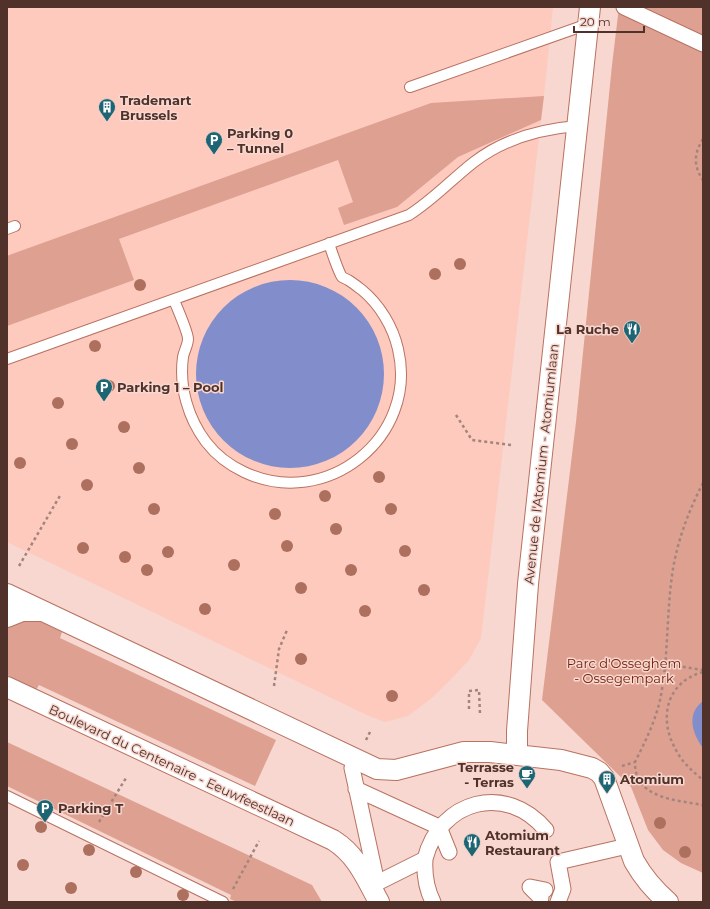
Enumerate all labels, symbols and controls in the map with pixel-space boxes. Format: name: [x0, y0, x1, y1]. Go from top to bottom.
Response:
scale bar: [574, 8, 644, 34]
text: 20 m: [580, 14, 611, 29]
place label: Trademart Brussels: [120, 92, 192, 123]
building icon: Trademart Brussels: [97, 97, 117, 122]
place label: Parking 0 – Tunnel: [227, 125, 293, 156]
parking icon: Parking 0 – Tunnel: [204, 130, 224, 155]
restaurant icon: La Ruche: [622, 319, 642, 344]
place label: La Ruche: [556, 321, 619, 337]
street label: Avenue de l'Atomium - Atomiumlaan: [520, 343, 562, 585]
parking icon: Parking 1 – Pool: [94, 377, 114, 402]
place label: Parking 1 – Pool: [117, 379, 223, 395]
park label: Parc d'Osseghem - Ossegempark: [567, 655, 681, 686]
street label: Boulevard du Centenaire - Eeuwfeestlaan: [46, 701, 298, 829]
place label: Terrasse - Terras: [458, 759, 514, 790]
cafe icon: Terrasse - Terras: [517, 764, 537, 789]
building icon: Atomium: [597, 769, 617, 794]
place label: Atomium: [619, 771, 684, 787]
parking icon: Parking T: [35, 798, 55, 823]
place label: Parking T: [58, 800, 123, 816]
place label: Atomium Restaurant: [484, 827, 560, 858]
restaurant icon: Atomium Restaurant: [462, 832, 482, 857]

